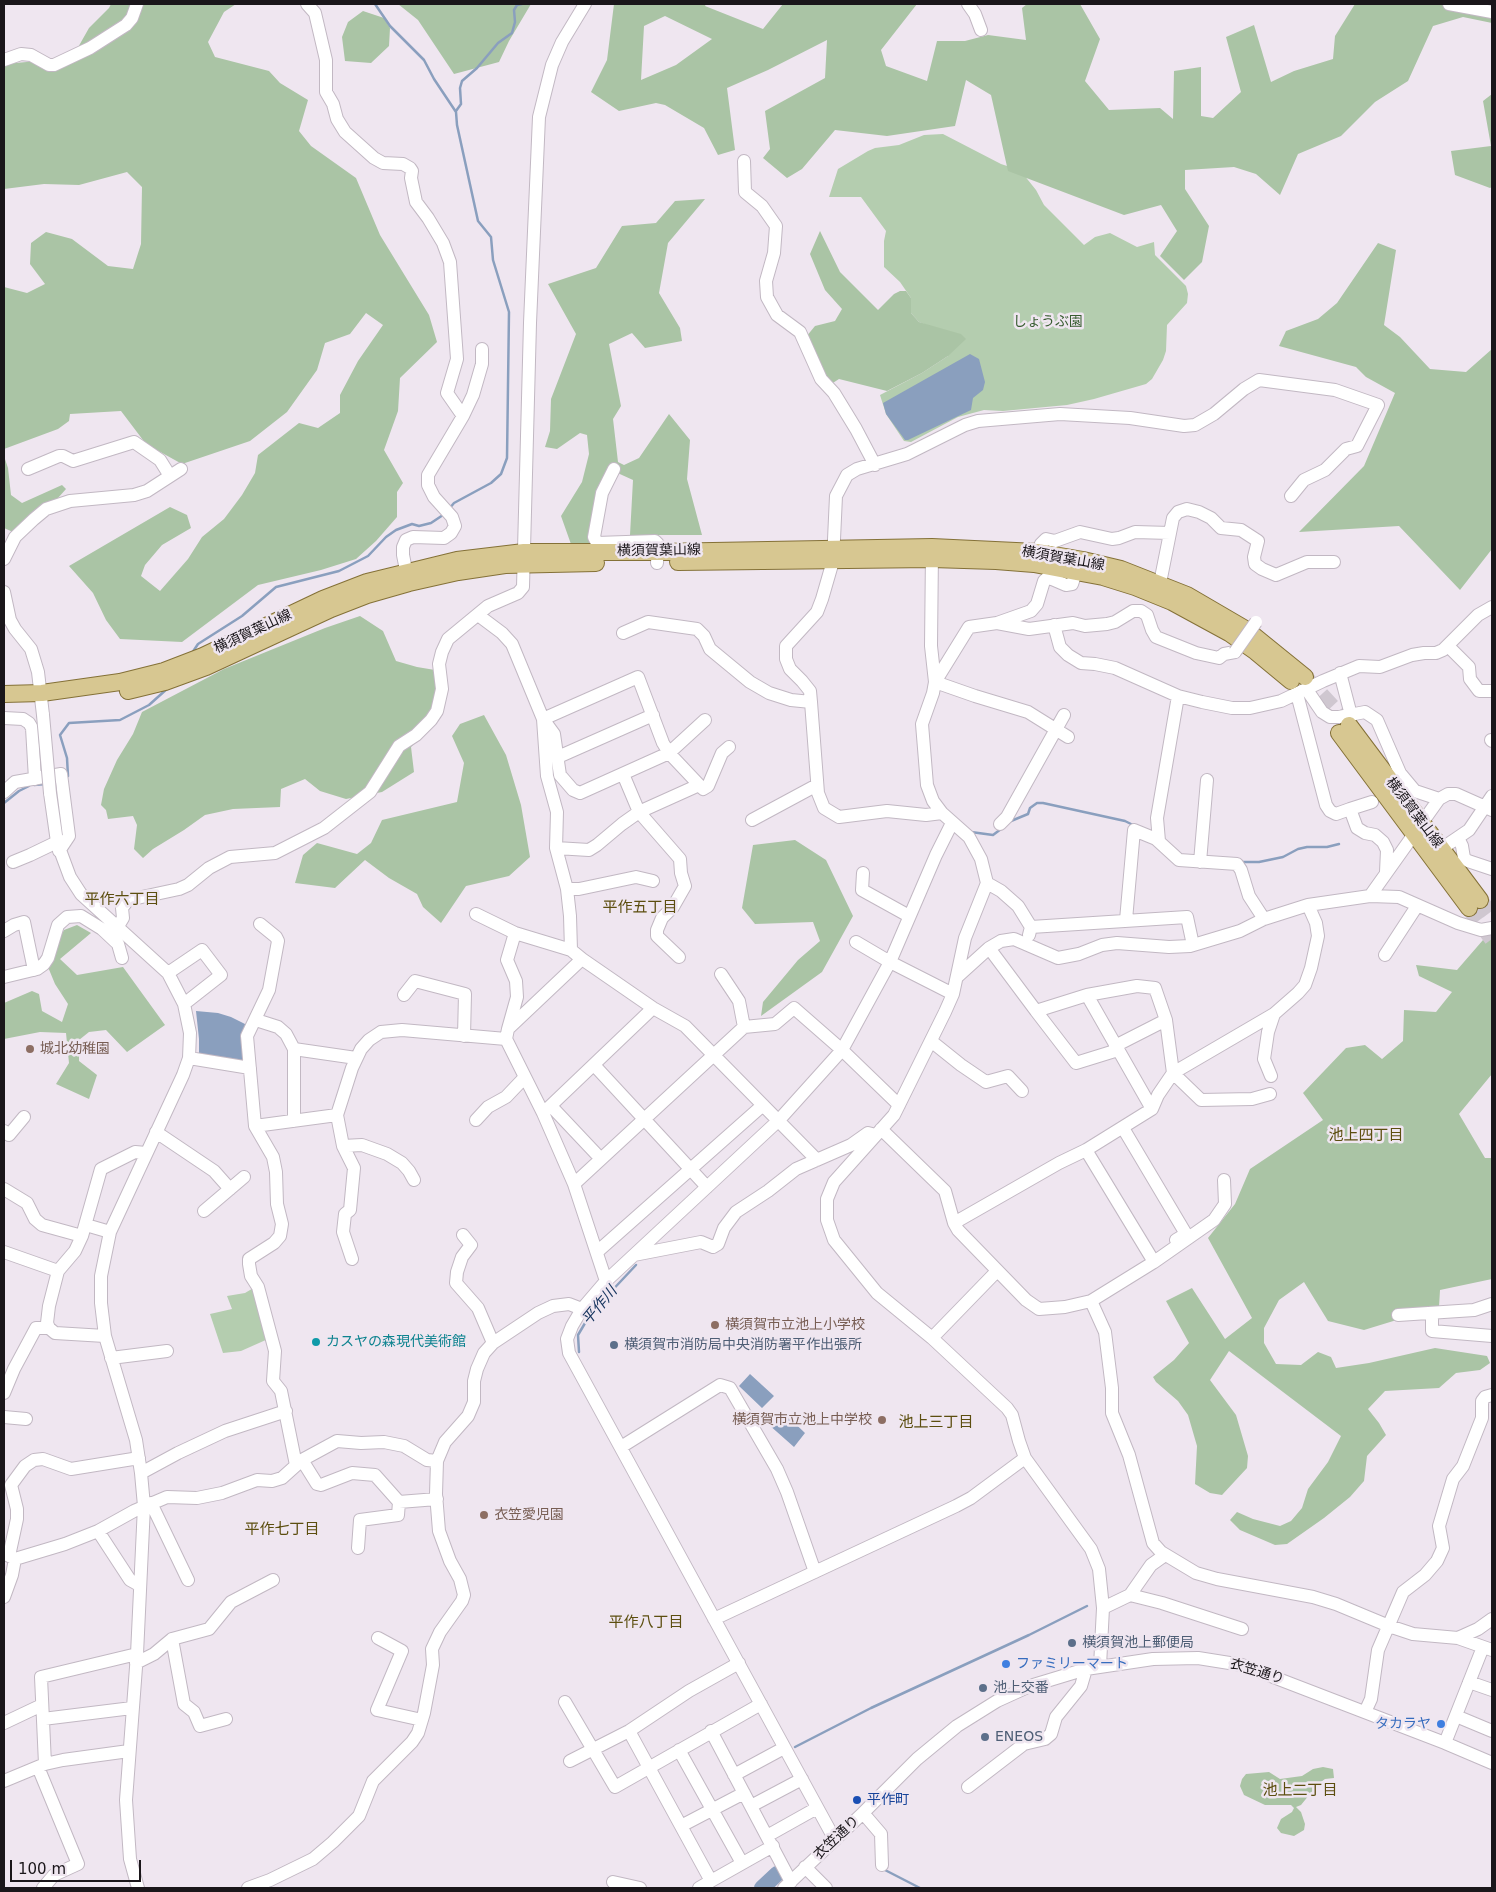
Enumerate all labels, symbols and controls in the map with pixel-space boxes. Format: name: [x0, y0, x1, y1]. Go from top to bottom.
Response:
park label: しょうぶ園: [1013, 314, 1083, 330]
street label: 横須賀葉山線: [617, 542, 701, 560]
street label: 横須賀葉山線: [1020, 543, 1106, 575]
street label: 横須賀葉山線: [211, 607, 295, 657]
street label: 横須賀葉山線: [1382, 774, 1446, 852]
district label: 平作六丁目: [85, 891, 159, 909]
district label: 平作五丁目: [603, 899, 677, 917]
place label: 城北幼稚園: [40, 1041, 110, 1057]
marker: 城北幼稚園: [24, 1043, 36, 1055]
district label: 池上四丁目: [1329, 1127, 1403, 1145]
water label: 平作川: [579, 1283, 621, 1329]
place label: 横須賀市立池上小学校: [725, 1317, 865, 1333]
marker: 横須賀市立池上小学校: [709, 1319, 721, 1331]
place label: カスヤの森現代美術館: [326, 1334, 466, 1350]
marker: カスヤの森現代美術館: [310, 1336, 322, 1348]
place label: 横須賀市消防局中央消防署平作出張所: [624, 1337, 862, 1353]
marker: 横須賀市消防局中央消防署平作出張所: [608, 1339, 620, 1351]
place label: 横須賀市立池上中学校: [732, 1412, 872, 1428]
marker: 横須賀市立池上中学校: [876, 1414, 888, 1426]
district label: 池上三丁目: [899, 1414, 973, 1432]
place label: 衣笠愛児園: [494, 1507, 564, 1523]
marker: 衣笠愛児園: [478, 1509, 490, 1521]
district label: 平作七丁目: [245, 1521, 319, 1539]
district label: 平作八丁目: [609, 1614, 683, 1632]
place label: 横須賀池上郵便局: [1082, 1635, 1194, 1651]
marker: 横須賀池上郵便局: [1066, 1637, 1078, 1649]
place label: ファミリーマート: [1016, 1656, 1128, 1672]
street label: 衣笠通り: [1228, 1656, 1286, 1688]
marker: ファミリーマート: [1000, 1658, 1012, 1670]
place label: 池上交番: [993, 1680, 1049, 1696]
marker: 池上交番: [977, 1682, 989, 1694]
place label: タカラヤ: [1375, 1716, 1431, 1732]
marker: タカラヤ: [1435, 1718, 1447, 1730]
place label: ENEOS: [995, 1729, 1043, 1745]
marker: ENEOS: [979, 1731, 991, 1743]
district label: 池上二丁目: [1263, 1782, 1337, 1800]
place label: 平作町: [867, 1792, 909, 1808]
marker: 平作町: [851, 1794, 863, 1806]
street label: 衣笠通り: [811, 1813, 863, 1863]
scale bar: [12, 1850, 144, 1882]
text: 100 m: [18, 1860, 66, 1878]

